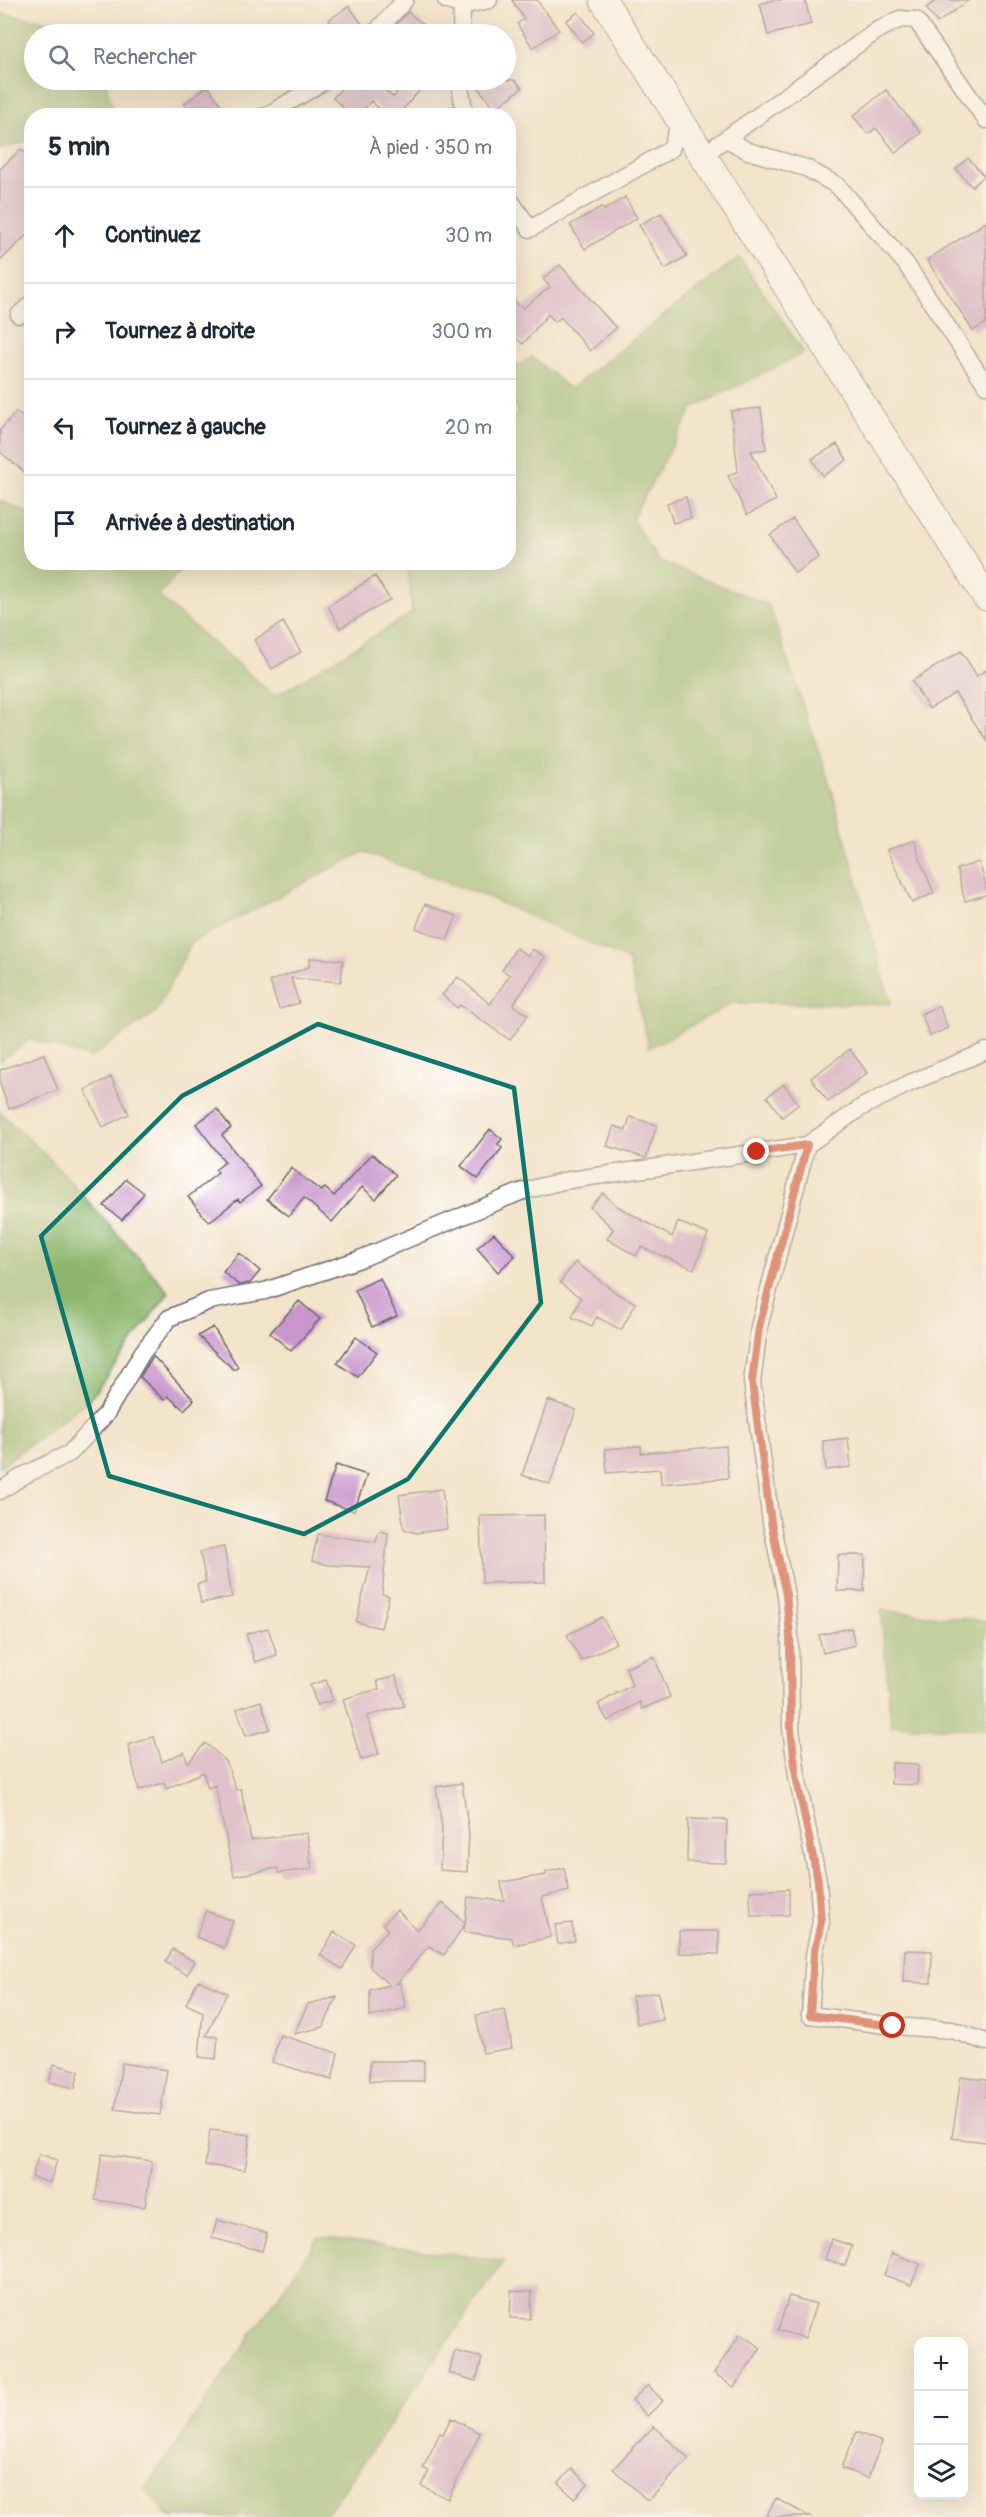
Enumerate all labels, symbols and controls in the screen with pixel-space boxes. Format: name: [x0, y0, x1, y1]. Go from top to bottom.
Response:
search box: [24, 24, 516, 90]
icon: search: [45, 41, 78, 74]
text: Rechercher: [93, 43, 197, 71]
text: 5 min: [48, 131, 110, 163]
text: À pied · 350 m: [369, 135, 492, 160]
icon: ahead: [48, 219, 81, 252]
text: Continuez: [105, 221, 201, 249]
text: 30 m: [445, 223, 492, 248]
icon: right: [48, 315, 81, 348]
text: Tournez à droite: [105, 317, 255, 345]
text: 300 m: [431, 319, 492, 344]
icon: left: [48, 411, 81, 444]
text: Tournez à gauche: [105, 413, 266, 441]
text: 20 m: [445, 415, 492, 440]
icon: arrive: [48, 507, 81, 540]
text: Arrivée à destination: [105, 509, 295, 537]
route end: [743, 1138, 769, 1164]
route start: [879, 2012, 905, 2038]
map controls: [914, 2337, 968, 2499]
button: +: [914, 2337, 968, 2391]
button: −: [914, 2391, 968, 2445]
button: layers: [914, 2445, 968, 2499]

